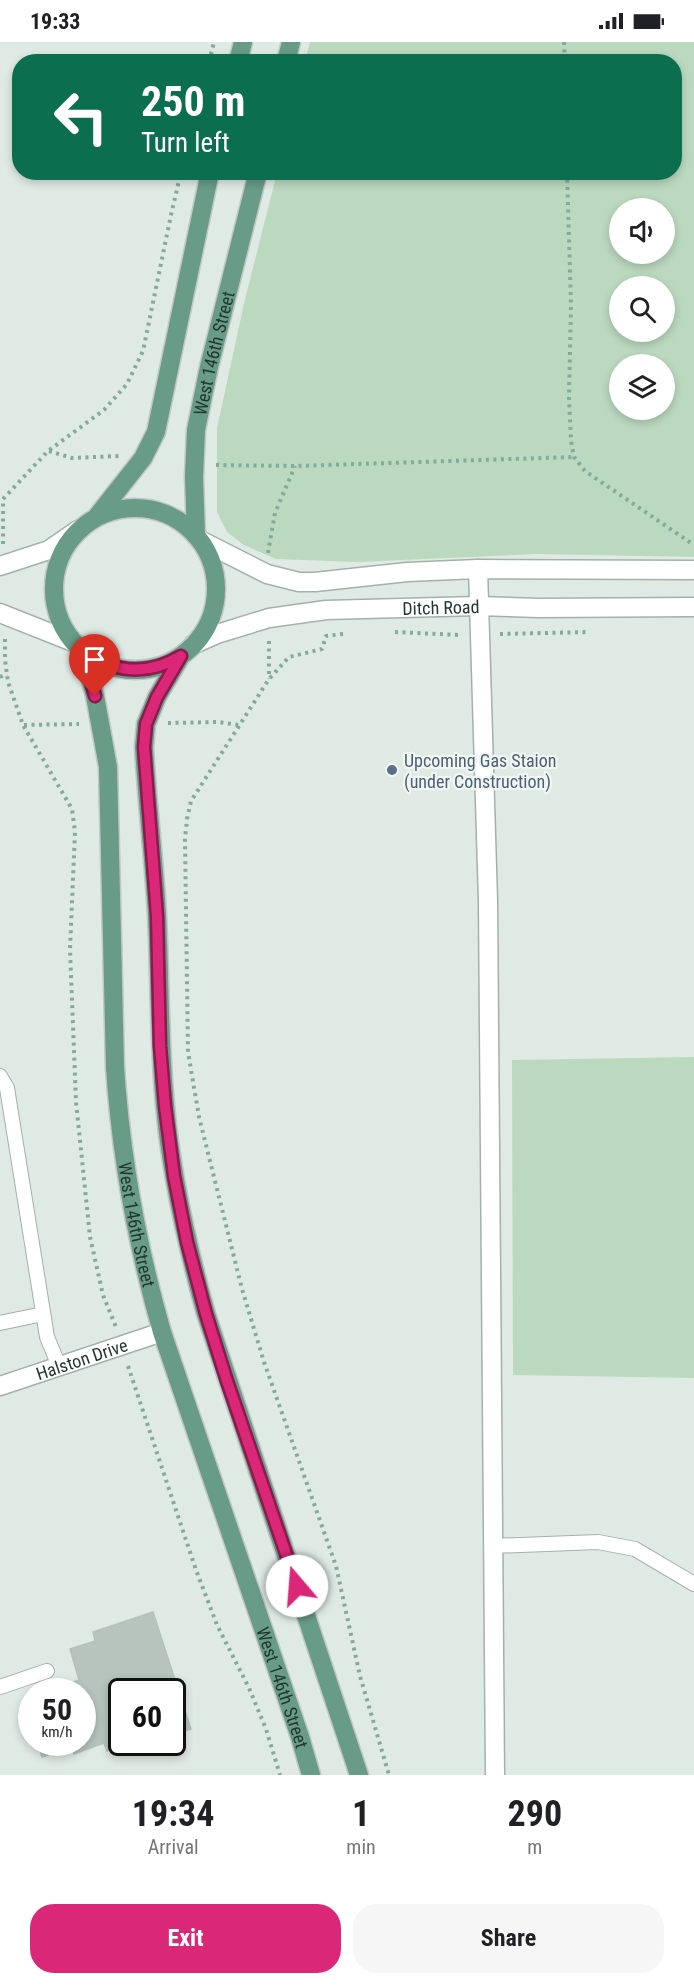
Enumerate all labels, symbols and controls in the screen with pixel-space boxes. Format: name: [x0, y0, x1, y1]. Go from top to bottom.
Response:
text: 19:33: [30, 9, 81, 34]
text: 250 m: [141, 77, 246, 126]
icon: left: [42, 78, 120, 156]
text: Turn left: [141, 127, 230, 159]
map controls: [609, 198, 675, 420]
button: sound: [609, 198, 675, 264]
button: search: [609, 276, 675, 342]
street label: West 146th Street: [189, 289, 238, 417]
button: layers: [609, 354, 675, 420]
street label: Ditch Road: [402, 595, 480, 618]
pin: [69, 634, 120, 696]
icon: arrive: [78, 643, 111, 676]
place label: Upcoming Gas Staion (under Construction): [404, 750, 557, 793]
marker: Upcoming Gas Staion (under Construction): [385, 763, 399, 777]
street label: West 146th Street: [115, 1161, 160, 1289]
street label: Halston Drive: [33, 1334, 130, 1384]
position arrow: [265, 1554, 329, 1618]
street label: West 146th Street: [253, 1624, 313, 1750]
speed limit sign: 60: [108, 1678, 186, 1756]
text: 50: [42, 1692, 72, 1727]
text: km/h: [42, 1723, 72, 1741]
text: 19:34: [132, 1793, 214, 1835]
text: 1: [352, 1793, 370, 1835]
text: 290: [508, 1793, 562, 1835]
text: Arrival: [148, 1835, 199, 1859]
text: min: [346, 1835, 376, 1859]
text: m: [527, 1835, 542, 1859]
button: Exit: [30, 1904, 341, 1973]
button: Share: [353, 1904, 664, 1973]

